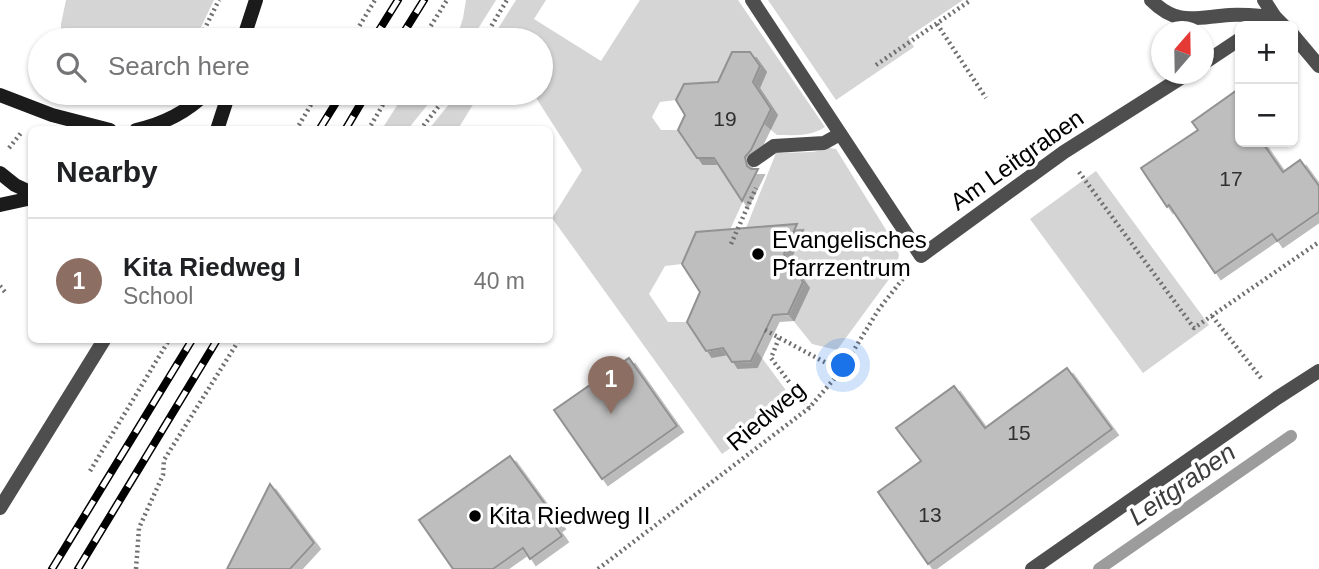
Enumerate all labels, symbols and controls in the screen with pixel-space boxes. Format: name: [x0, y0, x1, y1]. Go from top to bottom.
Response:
north arrow: [1151, 21, 1214, 84]
map controls: [1235, 21, 1298, 147]
button: +: [1235, 21, 1298, 84]
search box: [28, 28, 553, 105]
icon: search: [52, 48, 90, 86]
text: Search here: [108, 51, 250, 81]
button: −: [1235, 84, 1298, 147]
street label: Am Leitgraben: [945, 104, 1088, 215]
house number: 19: [713, 107, 737, 130]
text: Nearby: [56, 155, 158, 188]
house number: 17: [1219, 167, 1243, 190]
place label: Evangelisches Pfarrzentrum: [772, 226, 927, 281]
marker: Evangelisches Pfarrzentrum: [750, 246, 766, 262]
text: Kita Riedweg I: [123, 252, 301, 282]
text: 1: [73, 268, 85, 294]
text: 40 m: [474, 268, 525, 294]
text: School: [123, 283, 193, 309]
your location: [826, 348, 860, 382]
pin: 1: [588, 356, 634, 414]
street label: Riedweg: [721, 375, 810, 456]
house number: 15: [1007, 421, 1031, 444]
water label: Leitgraben: [1123, 436, 1241, 532]
place label: Kita Riedweg II: [489, 502, 650, 529]
house number: 13: [918, 503, 942, 526]
marker: Kita Riedweg II: [467, 508, 483, 524]

